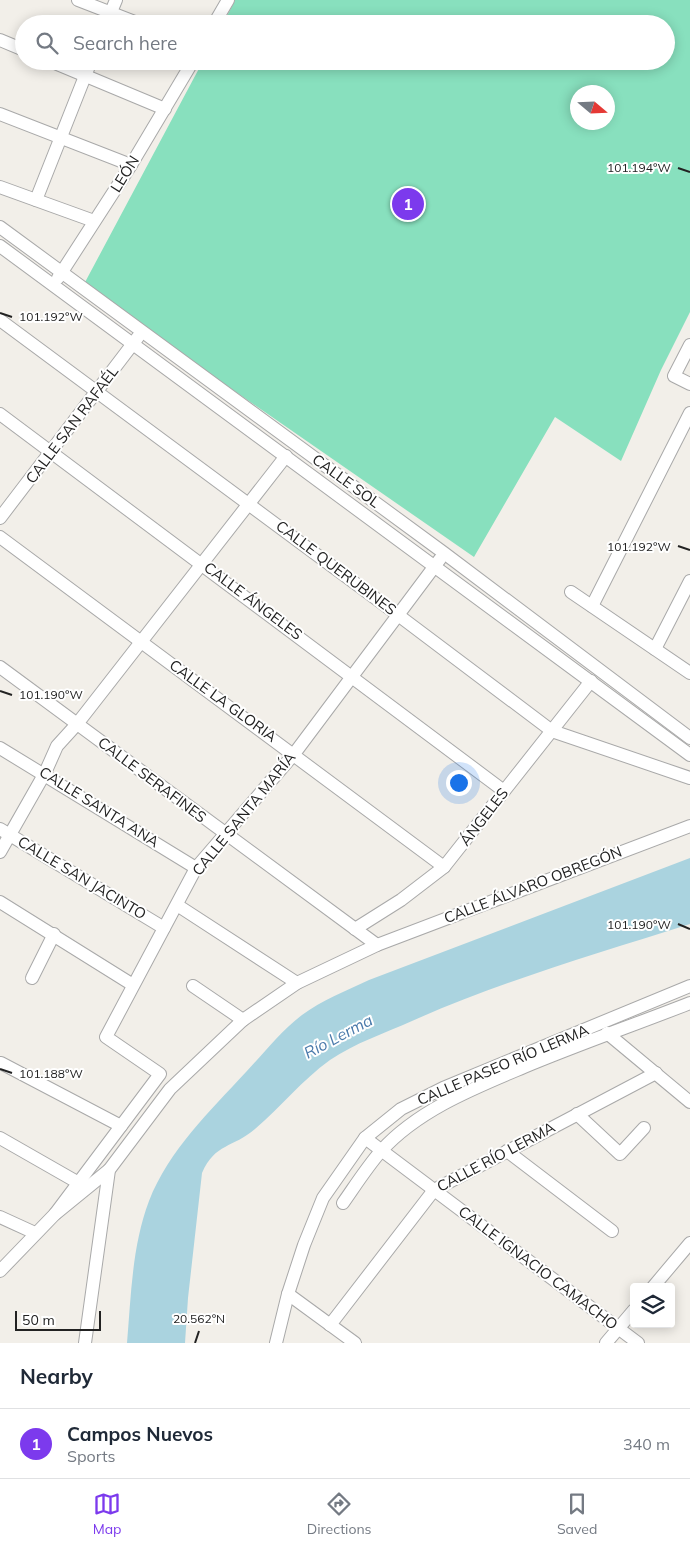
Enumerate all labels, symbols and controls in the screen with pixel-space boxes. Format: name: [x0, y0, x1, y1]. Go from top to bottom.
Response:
search box: [15, 15, 675, 70]
icon: search: [33, 29, 61, 57]
text: Search here: [73, 31, 177, 55]
north arrow: [570, 85, 615, 130]
street label: LEÓN: [106, 152, 143, 196]
text: 101.194°W: [607, 160, 671, 175]
pin: 1: [392, 185, 424, 223]
text: 101.192°W: [19, 309, 83, 324]
street label: CALLE SAN RAFAÉL: [21, 362, 122, 487]
street label: CALLE SOL: [309, 450, 384, 512]
street label: CALLE QUERUBINES: [272, 516, 400, 619]
text: 101.192°W: [607, 539, 671, 554]
street label: CALLE ÁNGELES: [200, 557, 306, 644]
street label: CALLE LA GLORIA: [166, 655, 281, 746]
text: 101.190°W: [19, 687, 83, 702]
street label: CALLE SERAFINES: [94, 733, 210, 827]
street label: CALLE SANTA MARÍA: [188, 748, 299, 879]
street label: CALLE SANTA ANA: [36, 762, 163, 851]
your location: [446, 770, 472, 796]
street label: ÁNGELES: [455, 784, 512, 849]
street label: CALLE SAN JACINTO: [14, 832, 150, 923]
street label: CALLE ÁLVARO OBREGÓN: [441, 842, 624, 927]
text: 101.190°W: [607, 917, 671, 932]
water label: Río Lerma: [300, 1009, 376, 1062]
street label: CALLE PASEO RÍO LERMA: [414, 1020, 591, 1109]
text: 101.188°W: [19, 1066, 83, 1081]
street label: CALLE RÍO LERMA: [433, 1117, 558, 1196]
street label: CALLE IGNACIO CAMACHO: [455, 1201, 622, 1334]
map controls: [630, 1283, 675, 1328]
button: layers: [630, 1283, 675, 1328]
scale bar: [15, 1308, 101, 1331]
text: 50 m: [22, 1311, 55, 1329]
text: 20.562°N: [173, 1311, 225, 1326]
text: Nearby: [20, 1363, 93, 1389]
text: Campos Nuevos: [67, 1422, 213, 1446]
text: 1: [31, 1434, 41, 1454]
text: 340 m: [623, 1434, 670, 1454]
text: Sports: [67, 1446, 115, 1466]
tab: Map: [93, 1490, 121, 1538]
tab: Directions: [307, 1490, 372, 1538]
tab: Saved: [557, 1490, 597, 1538]

